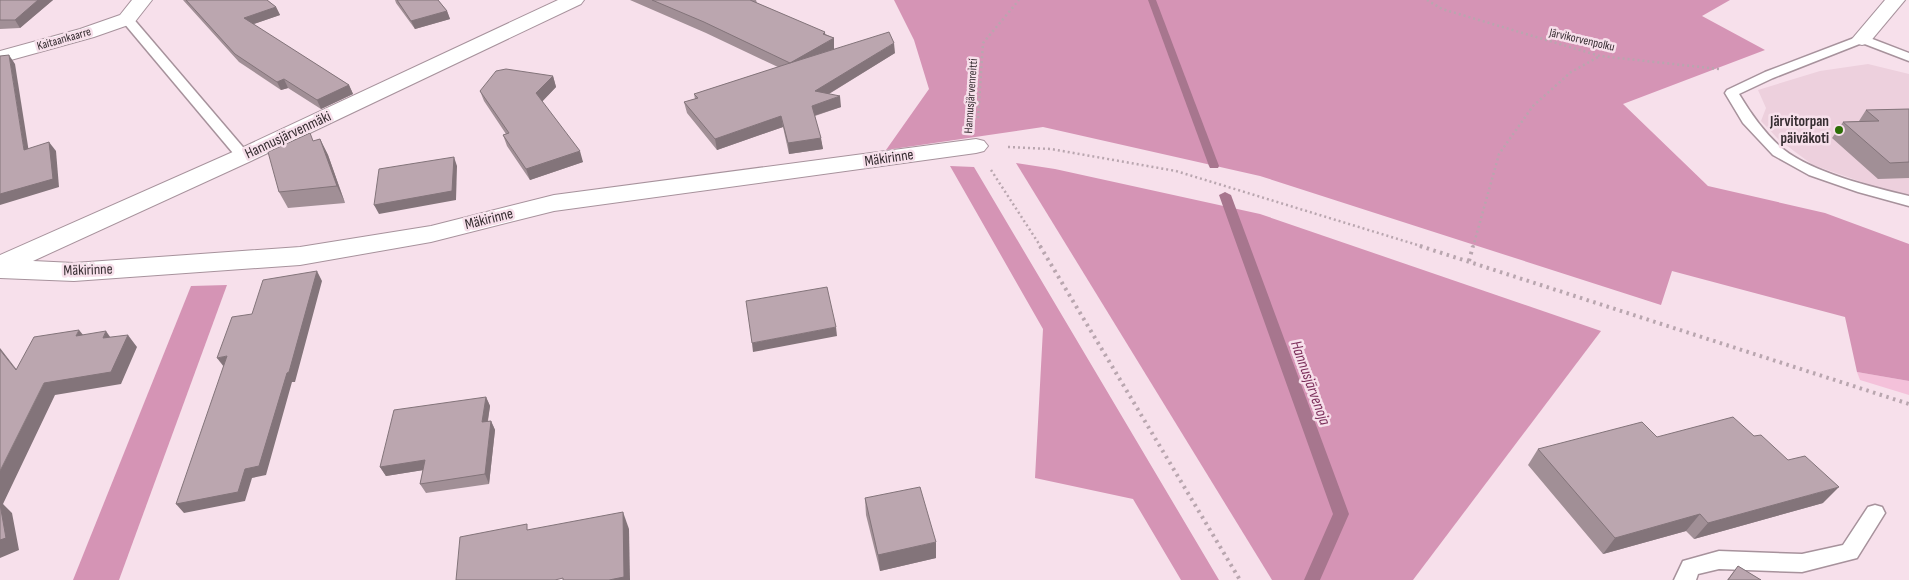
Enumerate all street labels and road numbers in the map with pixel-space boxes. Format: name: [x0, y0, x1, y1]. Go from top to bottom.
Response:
street label: Kaitaankaarre: [35, 24, 93, 54]
street label: Järvikorvenpolku: [1547, 25, 1616, 55]
street label: Hannusjärvenreitti: [961, 58, 981, 134]
street label: Hannusjärvenmäki: [242, 107, 334, 163]
street label: Mäkirinne: [863, 145, 915, 171]
street label: Mäkirinne: [463, 204, 515, 234]
street label: Mäkirinne: [63, 260, 113, 280]

